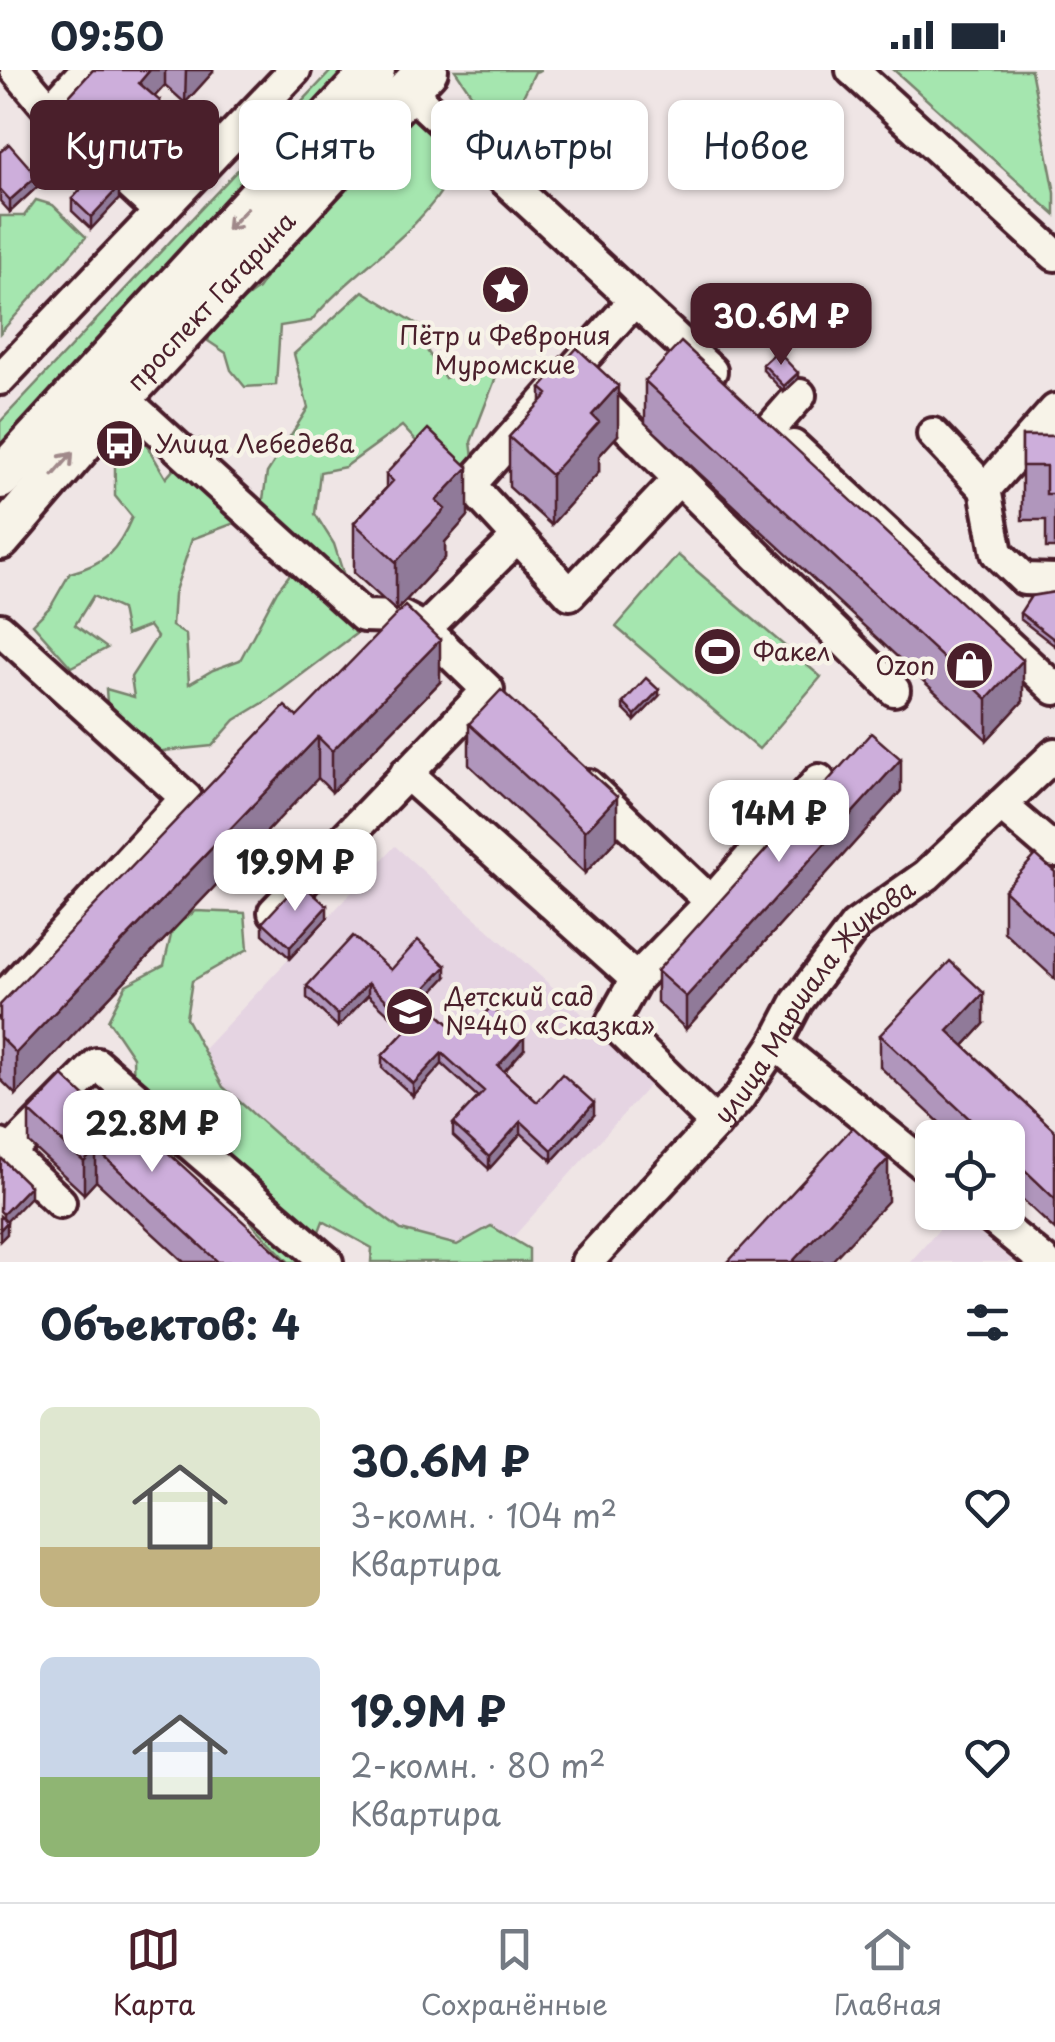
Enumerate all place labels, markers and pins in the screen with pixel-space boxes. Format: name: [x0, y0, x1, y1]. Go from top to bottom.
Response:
place icon: Пётр и Феврония Муромские: [479, 264, 531, 316]
pin: 30.6M ₽: [689, 283, 873, 368]
place label: Пётр и Феврония Муромские: [399, 316, 611, 383]
bus stop icon: Улица Лебедева: [94, 418, 146, 470]
place label: Улица Лебедева: [155, 424, 355, 462]
sports icon: Факел: [692, 626, 744, 678]
place label: Факел: [753, 632, 830, 670]
shop icon: Ozon: [944, 640, 996, 692]
place label: Ozon: [875, 646, 935, 684]
pin: 14M ₽: [709, 780, 849, 865]
pin: 19.9M ₽: [203, 829, 387, 914]
place label: Детский сад №440 «Сказка»: [444, 977, 655, 1044]
school or university icon: Детский сад №440 «Сказка»: [384, 985, 436, 1037]
pin: 22.8M ₽: [60, 1090, 244, 1175]

